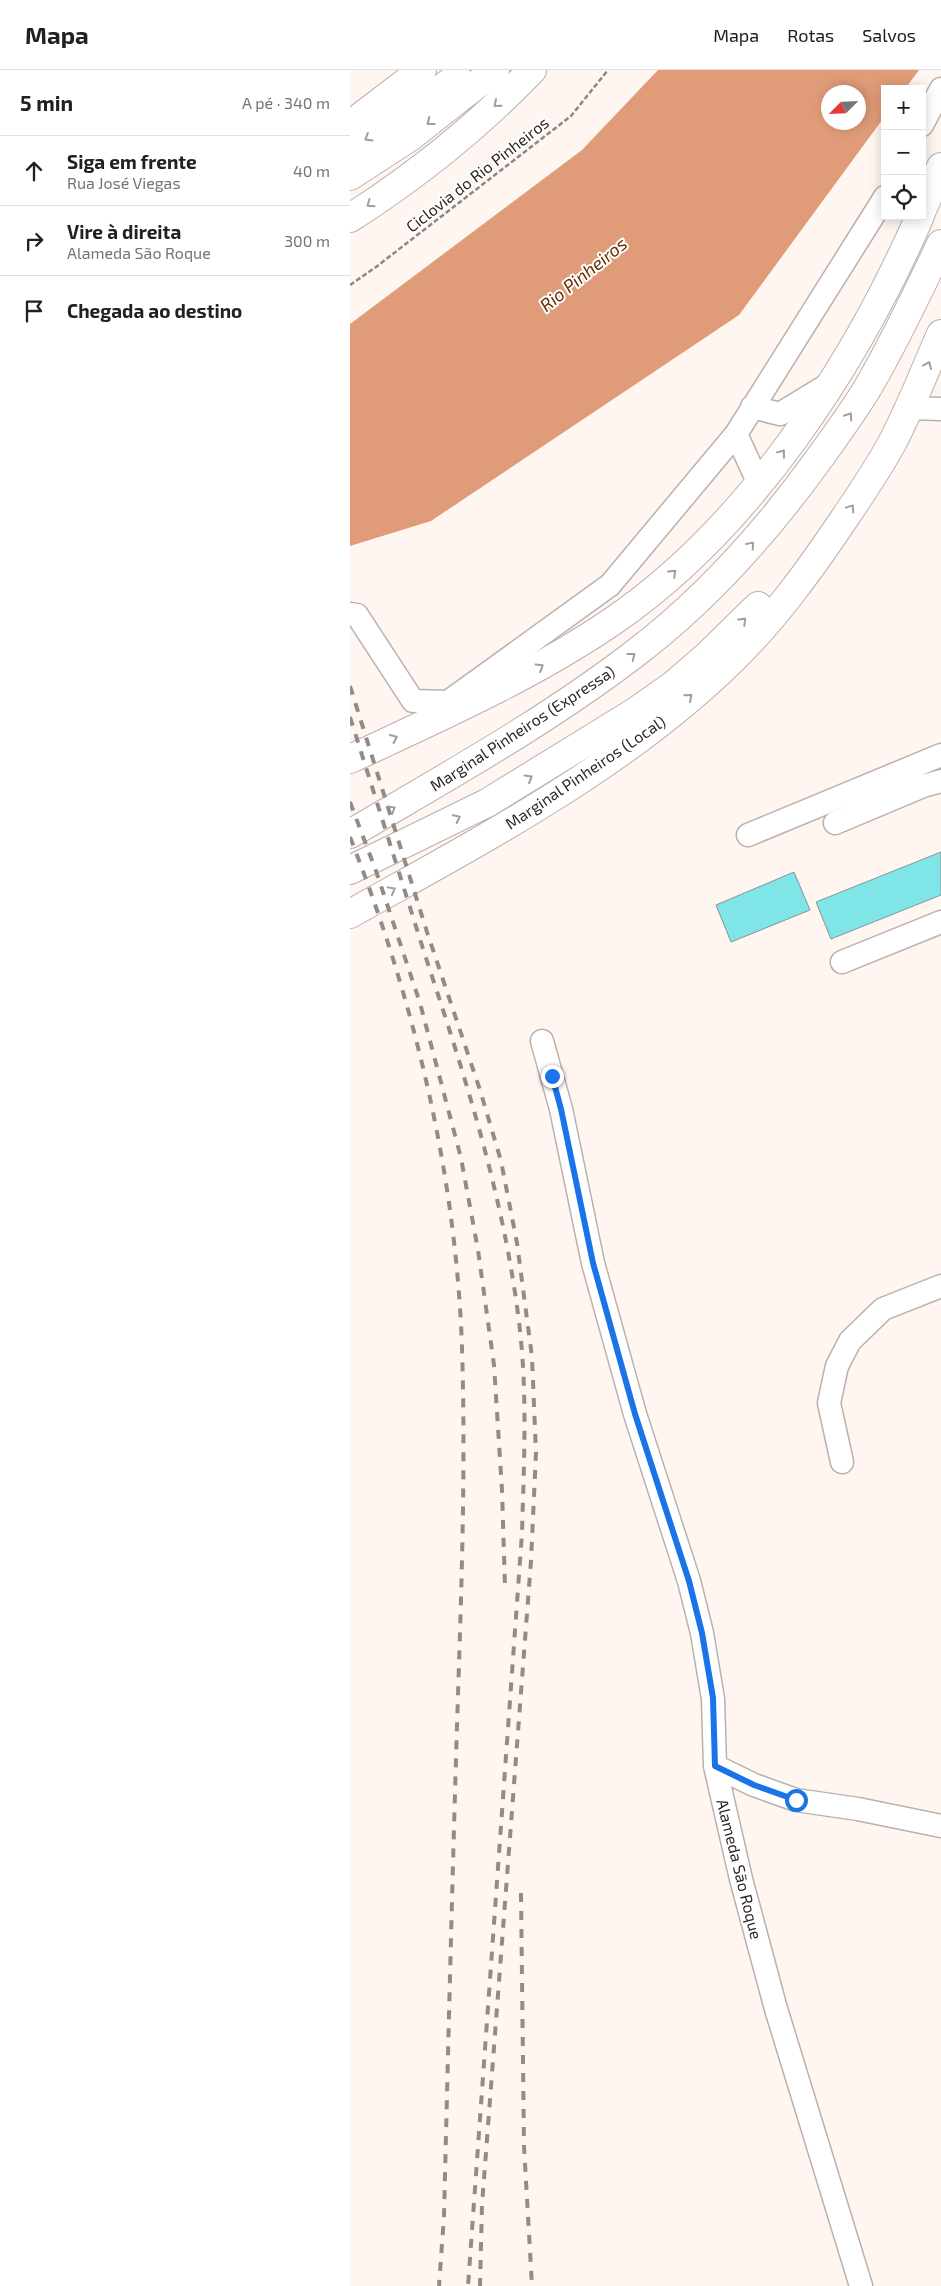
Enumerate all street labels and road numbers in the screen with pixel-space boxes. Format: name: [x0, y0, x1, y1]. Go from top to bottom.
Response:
street label: Ciclovia do Rio Pinheiros: [402, 112, 552, 236]
street label: Marginal Pinheiros (Expressa): [426, 661, 618, 795]
street label: Marginal Pinheiros (Local): [501, 711, 669, 833]
street label: Alameda São Roque: [713, 1797, 767, 1941]

